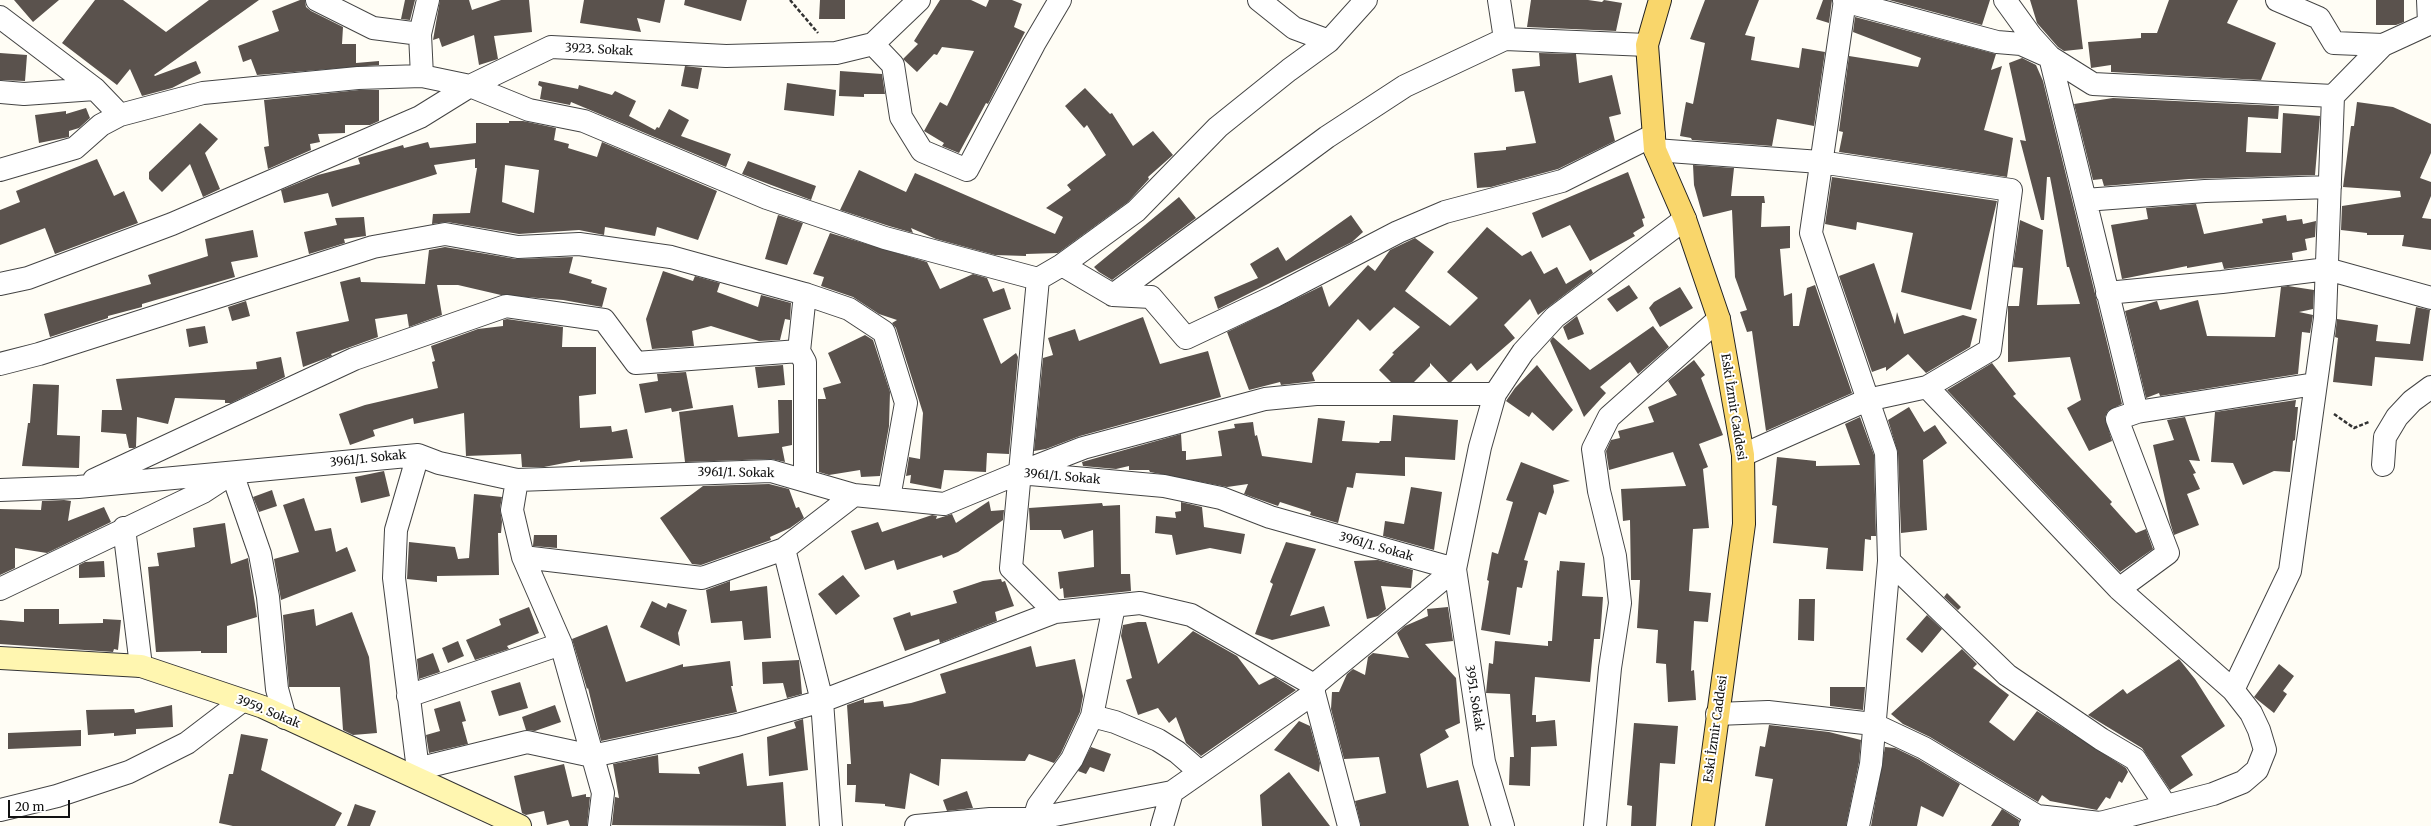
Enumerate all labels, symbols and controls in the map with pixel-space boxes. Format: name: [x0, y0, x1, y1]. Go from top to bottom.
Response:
street label: 3923. Sokak: [565, 41, 633, 59]
street label: Eski İzmir Caddesi: [1717, 353, 1749, 461]
street label: 3961/1. Sokak: [329, 448, 407, 470]
street label: 3961/1. Sokak: [697, 465, 775, 481]
street label: 3961/1. Sokak: [1023, 466, 1101, 488]
street label: 3961/1. Sokak: [1337, 529, 1415, 565]
street label: 3951. Sokak: [1462, 664, 1486, 732]
street label: Eski İzmir Caddesi: [1701, 675, 1731, 783]
street label: 3959. Sokak: [234, 693, 302, 731]
scale bar: [10, 792, 72, 818]
text: 20 m: [15, 799, 44, 814]

